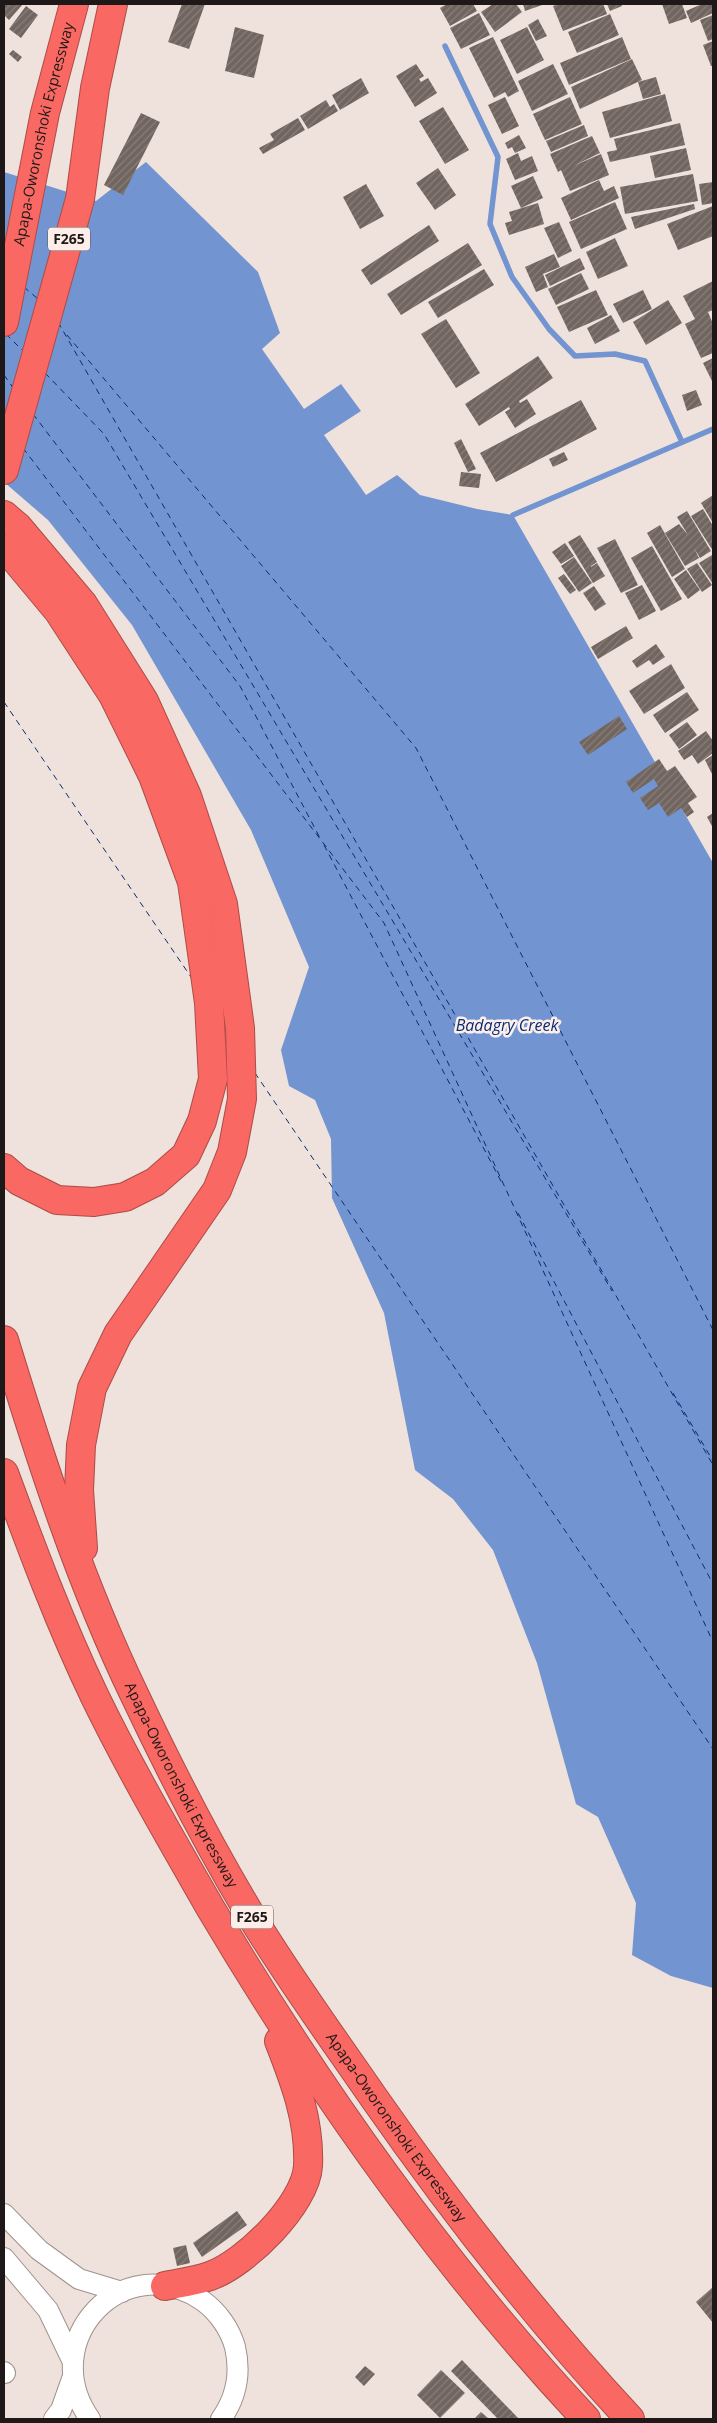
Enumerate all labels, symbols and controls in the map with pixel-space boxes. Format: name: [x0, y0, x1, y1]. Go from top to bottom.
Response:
street label: Apapa-Oworonshoki Expressway: [8, 19, 78, 248]
road number: F265: [48, 228, 90, 250]
water label: Badagry Creek: [456, 1014, 559, 1036]
street label: Apapa-Oworonshoki Expressway: [121, 1679, 244, 1891]
road number: F265: [231, 1905, 273, 1928]
street label: Apapa-Oworonshoki Expressway: [322, 2028, 472, 2226]

